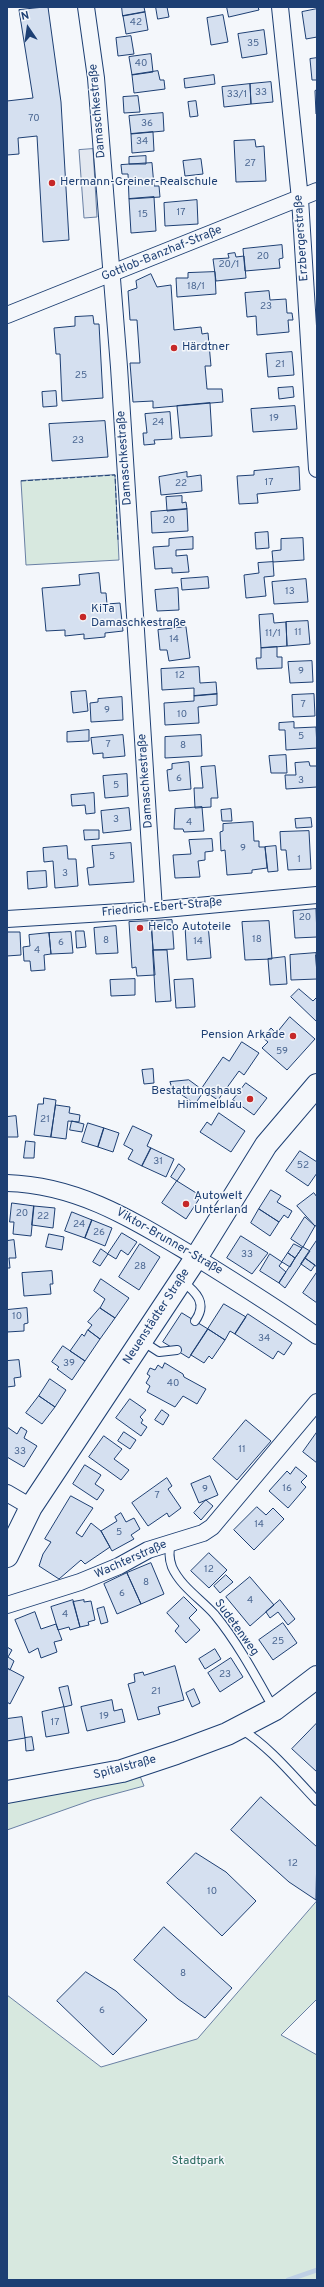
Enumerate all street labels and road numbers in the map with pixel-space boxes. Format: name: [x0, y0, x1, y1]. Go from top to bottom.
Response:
street label: Damaschkestraße: [87, 63, 109, 159]
street label: Erzbergerstraße: [292, 194, 312, 282]
street label: Gottlob-Banzhaf-Straße: [100, 223, 224, 285]
street label: Damaschkestraße: [115, 410, 135, 506]
street label: Damaschkestraße: [136, 733, 156, 829]
street label: Friedrich-Ebert-Straße: [101, 896, 223, 920]
street label: Viktor-Brunner-Straße: [113, 1206, 225, 1278]
street label: Neuenstädter Straße: [121, 1266, 193, 1368]
street label: Wachterstraße: [93, 1538, 169, 1582]
street label: Sudetenweg: [211, 1597, 261, 1659]
street label: Spitalstraße: [92, 1753, 158, 1783]

